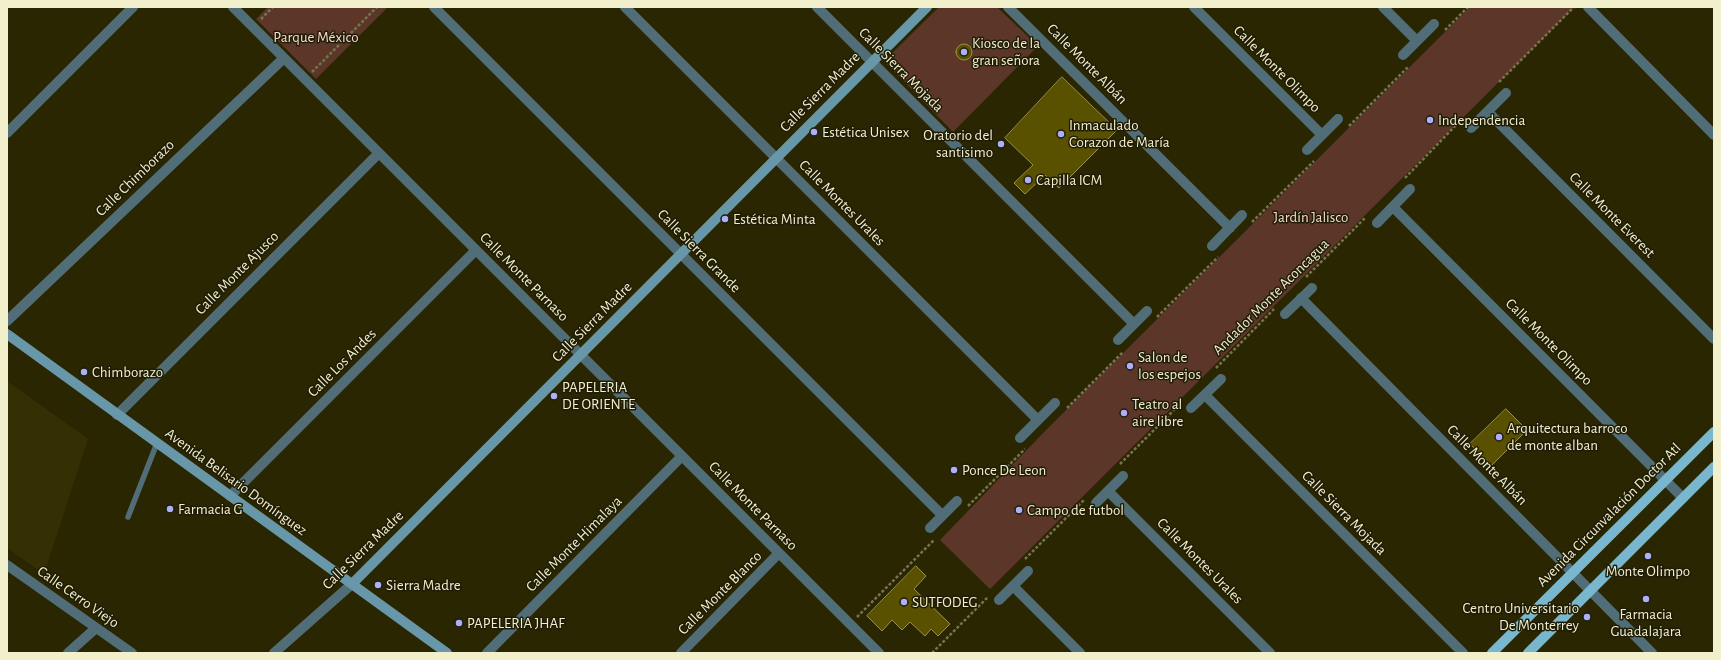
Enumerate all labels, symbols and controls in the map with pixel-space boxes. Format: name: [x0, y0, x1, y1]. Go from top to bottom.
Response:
street label: Calle Monte Albán: [1043, 20, 1131, 108]
street label: Calle Monte Olimpo: [1230, 22, 1324, 116]
street label: Calle Sierra Mojada: [855, 24, 947, 116]
park label: Parque México: [273, 28, 359, 46]
place label: Kiosco de la gran señora: [972, 34, 1040, 69]
marker: Kiosco de la gran señora: [959, 47, 969, 57]
street label: Calle Sierra Madre: [776, 48, 864, 136]
place label: Independencia: [1438, 111, 1525, 129]
marker: Independencia: [1425, 115, 1435, 125]
place label: Inmaculado Corazon de María: [1069, 116, 1170, 151]
place label: Estética Unisex: [822, 123, 909, 141]
place label: Oratorio del santisimo: [923, 126, 993, 161]
marker: Estética Unisex: [809, 127, 819, 137]
marker: Inmaculado Corazon de María: [1056, 129, 1066, 139]
street label: Calle Chimborazo: [92, 136, 178, 220]
marker: Oratorio del santisimo: [996, 139, 1006, 149]
street label: Calle Montes Urales: [795, 156, 889, 250]
street label: Calle Monte Everest: [1565, 168, 1659, 262]
place label: Capilla ICM: [1036, 171, 1102, 189]
marker: Capilla ICM: [1023, 175, 1033, 185]
street label: Calle Sierra Grande: [653, 205, 745, 297]
park label: Jardín Jalisco: [1274, 208, 1348, 226]
place label: Estética Minta: [733, 210, 816, 228]
marker: Estética Minta: [720, 214, 730, 224]
street label: Calle Monte Ajusco: [191, 227, 283, 319]
street label: Calle Monte Parnaso: [476, 229, 572, 325]
street label: Andador Monte Aconcagua: [1209, 235, 1333, 359]
street label: Calle Sierra Madre: [548, 278, 636, 366]
street label: Calle Monte Olimpo: [1502, 295, 1596, 389]
street label: Calle Los Andes: [304, 325, 380, 401]
place label: Salon de los espejos: [1138, 348, 1201, 383]
marker: Salon de los espejos: [1125, 361, 1135, 371]
place label: Chimborazo: [92, 363, 163, 381]
marker: Chimborazo: [79, 367, 89, 377]
place label: PAPELERIA DE ORIENTE: [562, 378, 635, 413]
marker: PAPELERIA DE ORIENTE: [549, 391, 559, 401]
place label: Teatro al aire libre: [1132, 395, 1183, 430]
marker: Teatro al aire libre: [1119, 408, 1129, 418]
place label: Arquitectura barroco de monte alban: [1507, 419, 1628, 454]
street label: Calle Monte Albán: [1443, 421, 1531, 509]
street label: Avenida Belisario Domínguez: [162, 424, 310, 540]
marker: Arquitectura barroco de monte alban: [1494, 432, 1504, 442]
street label: Avenida Circunvalación Doctor Atl: [1533, 439, 1685, 591]
street label: Calle Monte Parnaso: [705, 458, 801, 554]
place label: Ponce De Leon: [962, 461, 1046, 479]
marker: Ponce De Leon: [949, 465, 959, 475]
street label: Calle Sierra Mojada: [1298, 467, 1390, 559]
street label: Calle Monte Himalaya: [522, 492, 626, 596]
place label: Farmacia G: [178, 500, 242, 518]
place label: Campo de futbol: [1027, 501, 1124, 519]
marker: Farmacia G: [165, 504, 175, 514]
marker: Campo de futbol: [1014, 505, 1024, 515]
street label: Calle Sierra Madre: [319, 507, 407, 593]
street label: Calle Montes Urales: [1153, 514, 1247, 608]
street label: Calle Monte Blanco: [674, 547, 766, 639]
marker: Monte Olimpo: [1643, 551, 1653, 561]
street label: Calle Cerro Viejo: [34, 562, 122, 632]
place label: Monte Olimpo: [1606, 562, 1690, 580]
place label: Sierra Madre: [386, 576, 461, 594]
marker: Sierra Madre: [373, 580, 383, 590]
place label: SUTFODEG: [912, 593, 978, 611]
marker: Farmacia Guadalajara: [1641, 594, 1651, 604]
marker: SUTFODEG: [899, 597, 909, 607]
place label: Centro Universitario De Monterrey: [1462, 599, 1579, 634]
place label: Farmacia Guadalajara: [1611, 605, 1681, 640]
marker: Centro Universitario De Monterrey: [1582, 612, 1592, 622]
place label: PAPELERIA JHAF: [467, 614, 565, 632]
marker: PAPELERIA JHAF: [454, 618, 464, 628]

